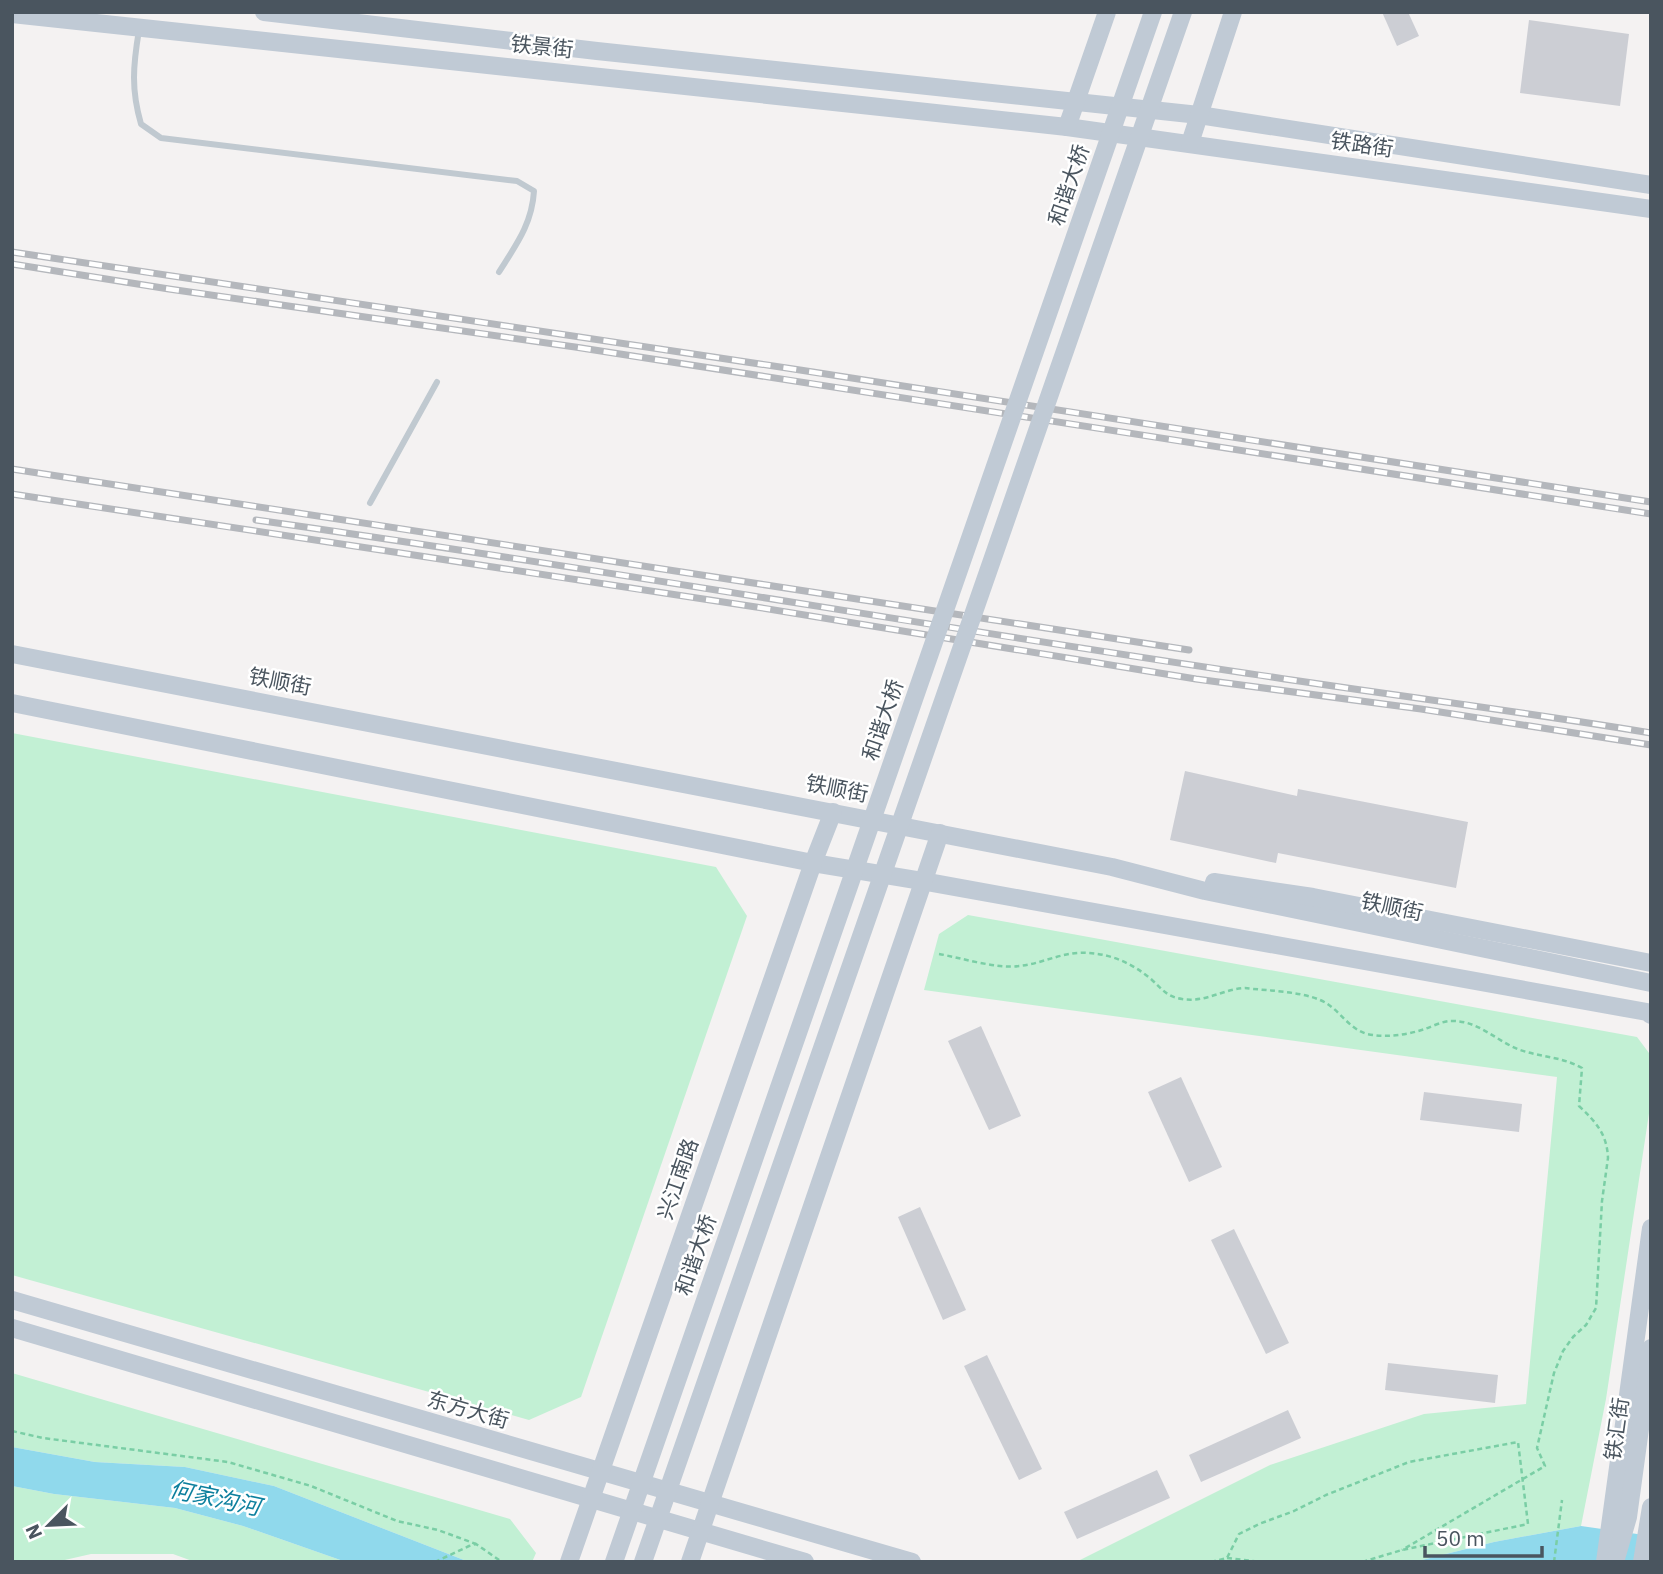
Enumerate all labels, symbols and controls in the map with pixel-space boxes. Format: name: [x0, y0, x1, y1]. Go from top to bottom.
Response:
street label: 铁景街: [509, 29, 575, 63]
street label: 铁路街: [1329, 126, 1395, 162]
street label: 和谐大桥: [1041, 140, 1095, 229]
street label: 铁顺街: [247, 661, 314, 701]
street label: 和谐大桥: [855, 675, 909, 764]
street label: 铁顺街: [804, 768, 871, 808]
street label: 铁顺街: [1358, 886, 1426, 926]
street label: 兴江南路: [650, 1134, 704, 1223]
street label: 和谐大桥: [668, 1210, 722, 1299]
street label: 东方大街: [424, 1384, 513, 1434]
street label: 铁汇街: [1598, 1396, 1634, 1462]
water label: 何家沟河: [167, 1473, 267, 1522]
north arrow: [14, 1490, 84, 1560]
scale bar: [1425, 1514, 1542, 1558]
text: N: [20, 1521, 47, 1543]
text: 50 m: [1436, 1524, 1485, 1552]

